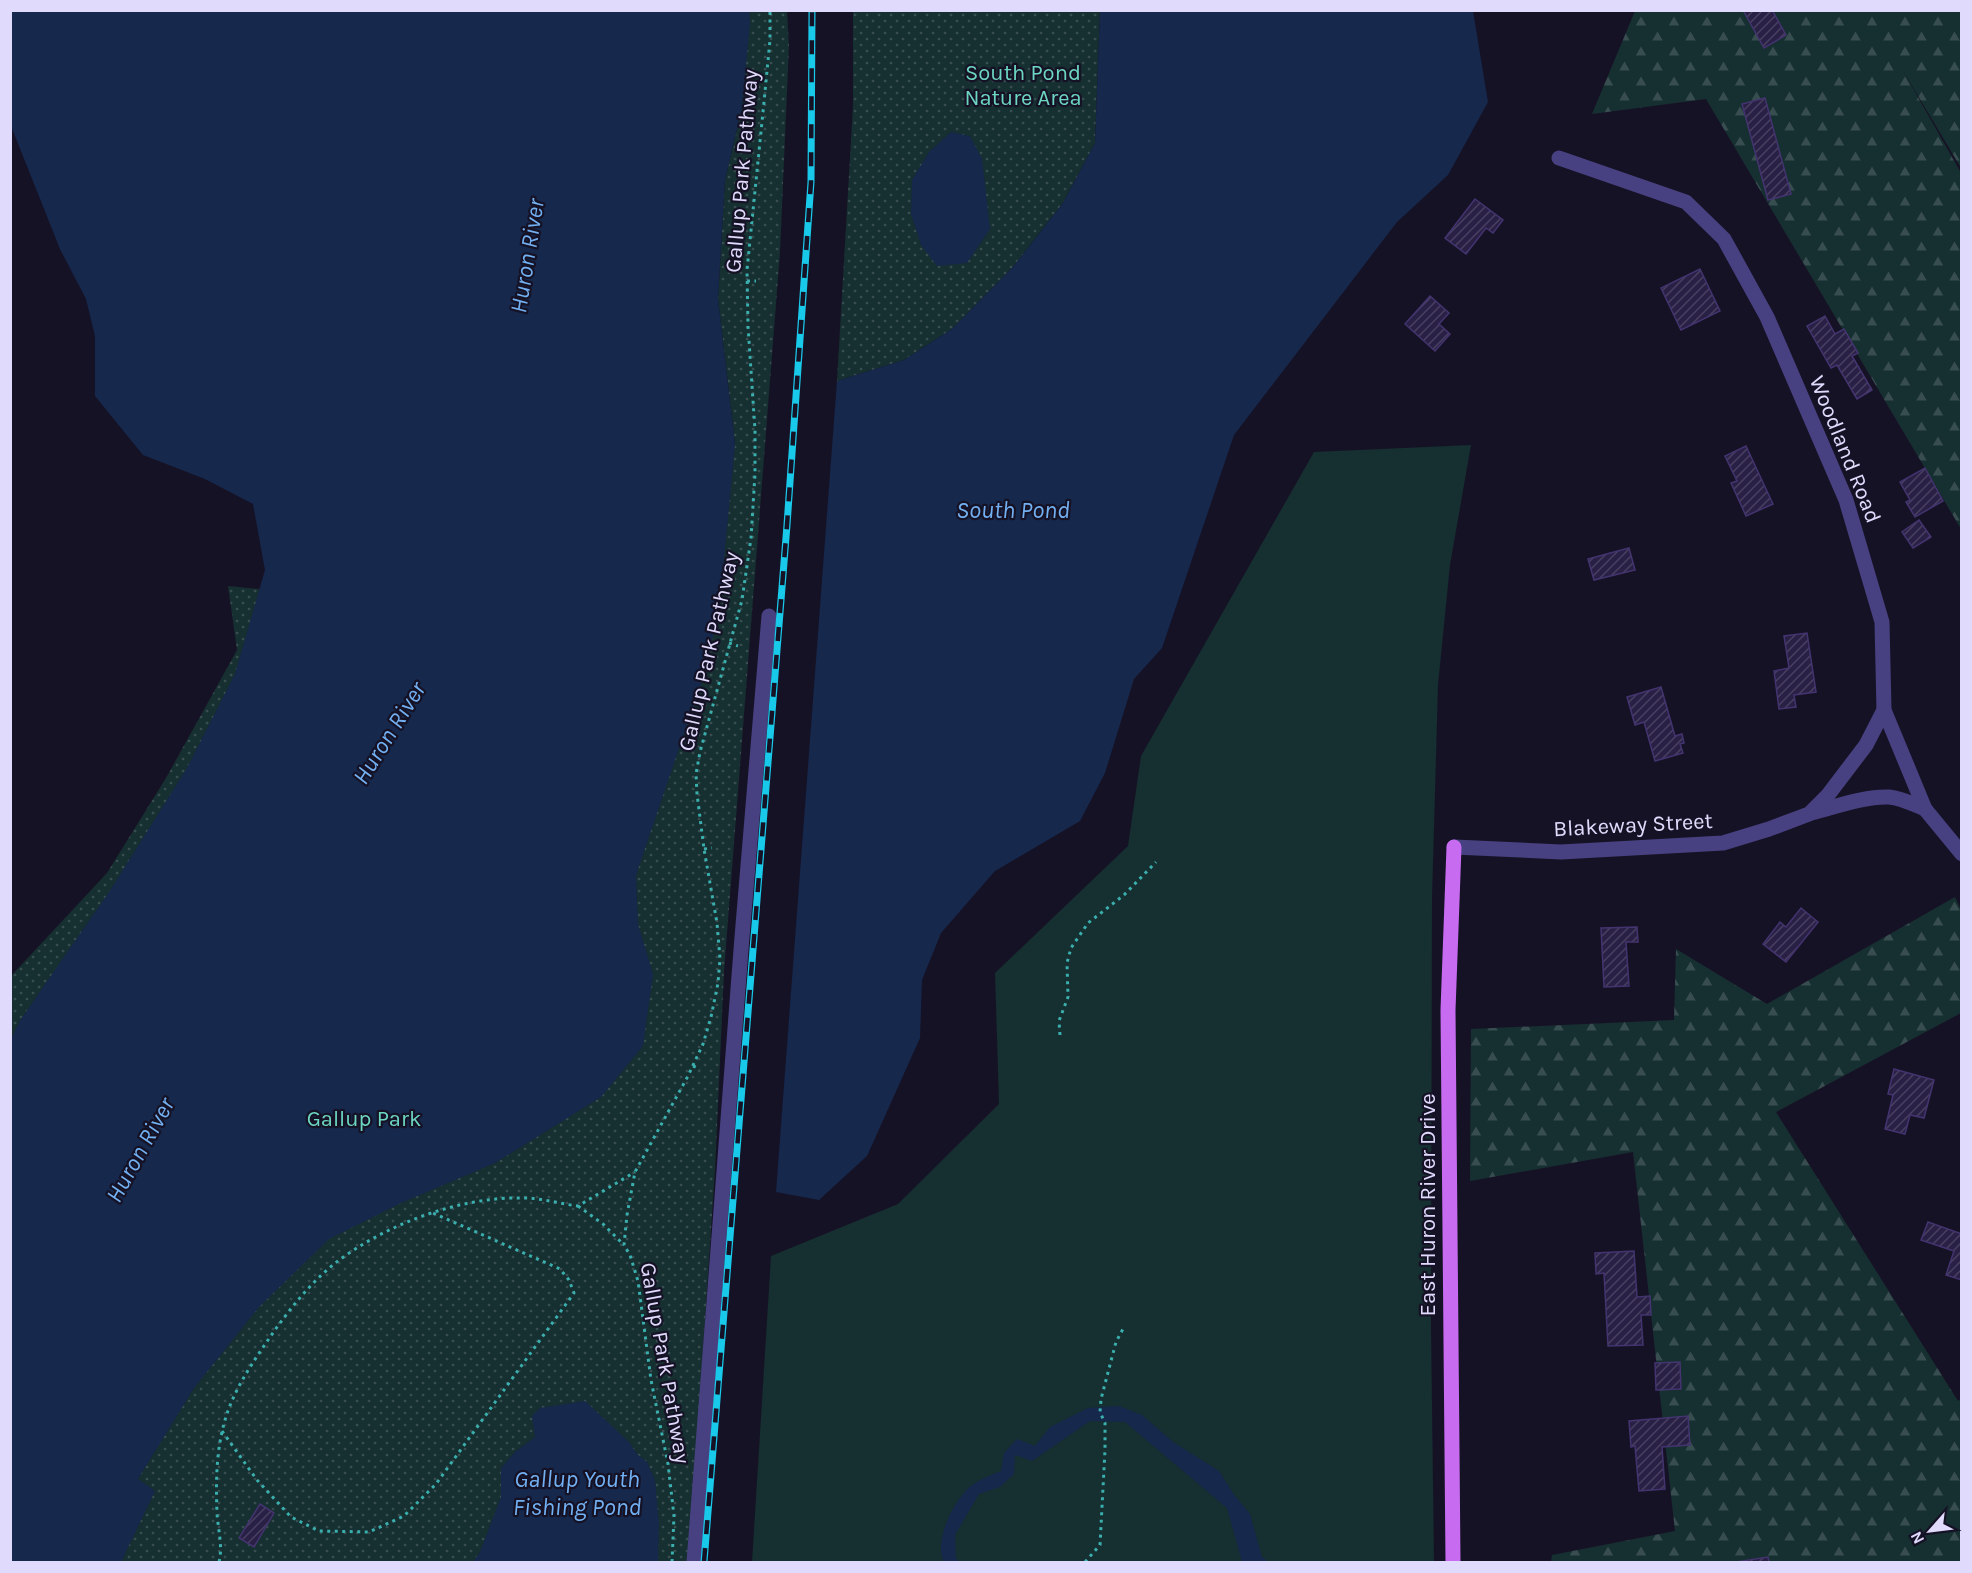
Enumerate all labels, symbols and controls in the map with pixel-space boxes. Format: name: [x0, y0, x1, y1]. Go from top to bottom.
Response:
park label: South Pond Nature Area: [964, 60, 1082, 111]
street label: Gallup Park Pathway: [720, 68, 764, 274]
water label: Huron River: [504, 196, 550, 315]
street label: Woodland Road: [1804, 372, 1886, 527]
water label: South Pond: [956, 496, 1070, 524]
street label: Gallup Park Pathway: [673, 549, 745, 754]
water label: Huron River: [346, 676, 432, 789]
street label: Blakeway Street: [1553, 808, 1713, 842]
water label: Huron River: [100, 1092, 181, 1207]
street label: East Huron River Drive: [1415, 1094, 1441, 1316]
park label: Gallup Park: [307, 1106, 421, 1132]
street label: Gallup Park Pathway: [635, 1260, 696, 1466]
water label: Gallup Youth Fishing Pond: [513, 1465, 641, 1521]
north arrow: [1900, 1501, 1960, 1561]
text: N: [1906, 1528, 1928, 1547]

